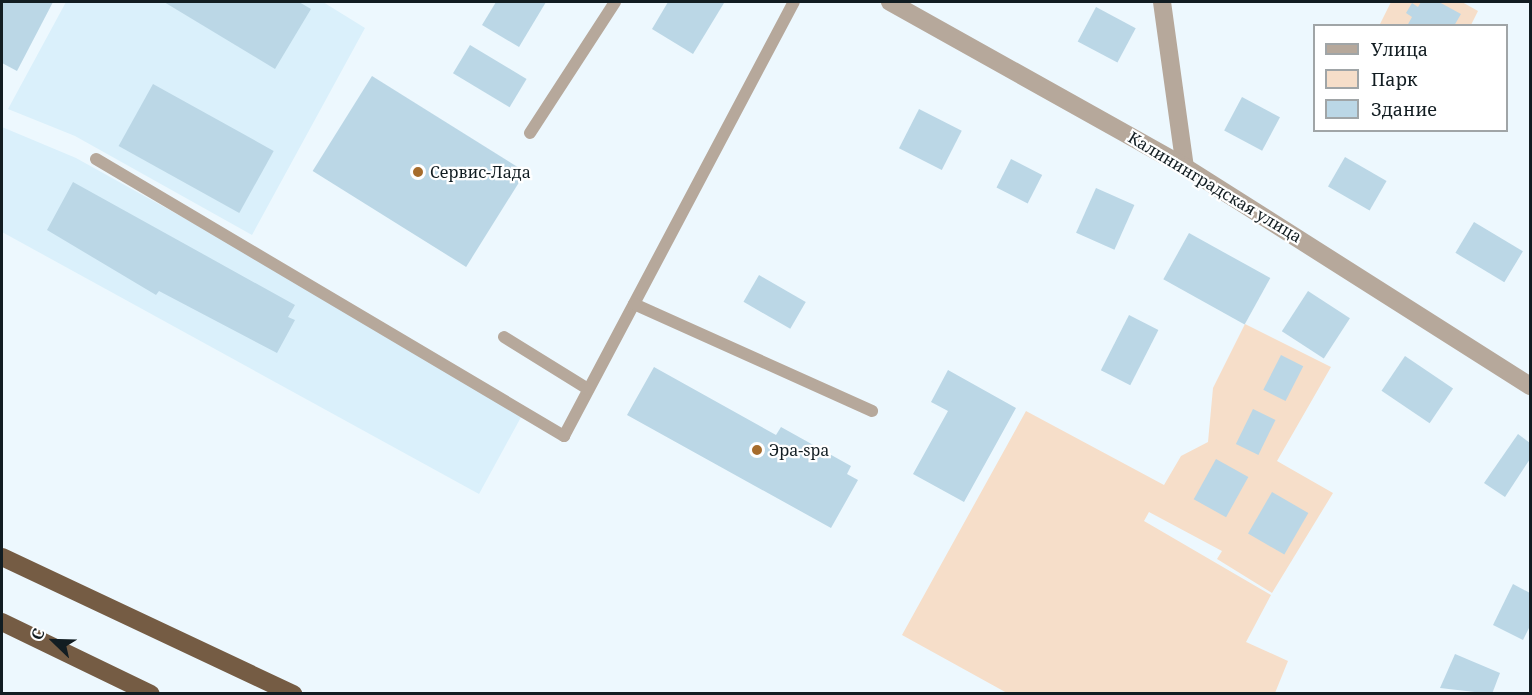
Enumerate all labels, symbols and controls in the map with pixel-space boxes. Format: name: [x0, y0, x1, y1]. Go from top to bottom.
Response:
legend: [1313, 24, 1508, 132]
text: Улица: [1371, 37, 1428, 61]
text: Парк: [1371, 67, 1418, 91]
text: Здание: [1371, 97, 1437, 121]
street label: Калининградская улица: [1125, 127, 1305, 247]
place label: Сервис-Лада: [430, 162, 531, 182]
marker: Сервис-Лада: [411, 165, 425, 179]
place label: Эра-spa: [769, 440, 829, 460]
marker: Эра-spa: [750, 443, 764, 457]
north arrow: [24, 611, 84, 671]
text: С: [25, 625, 50, 643]

